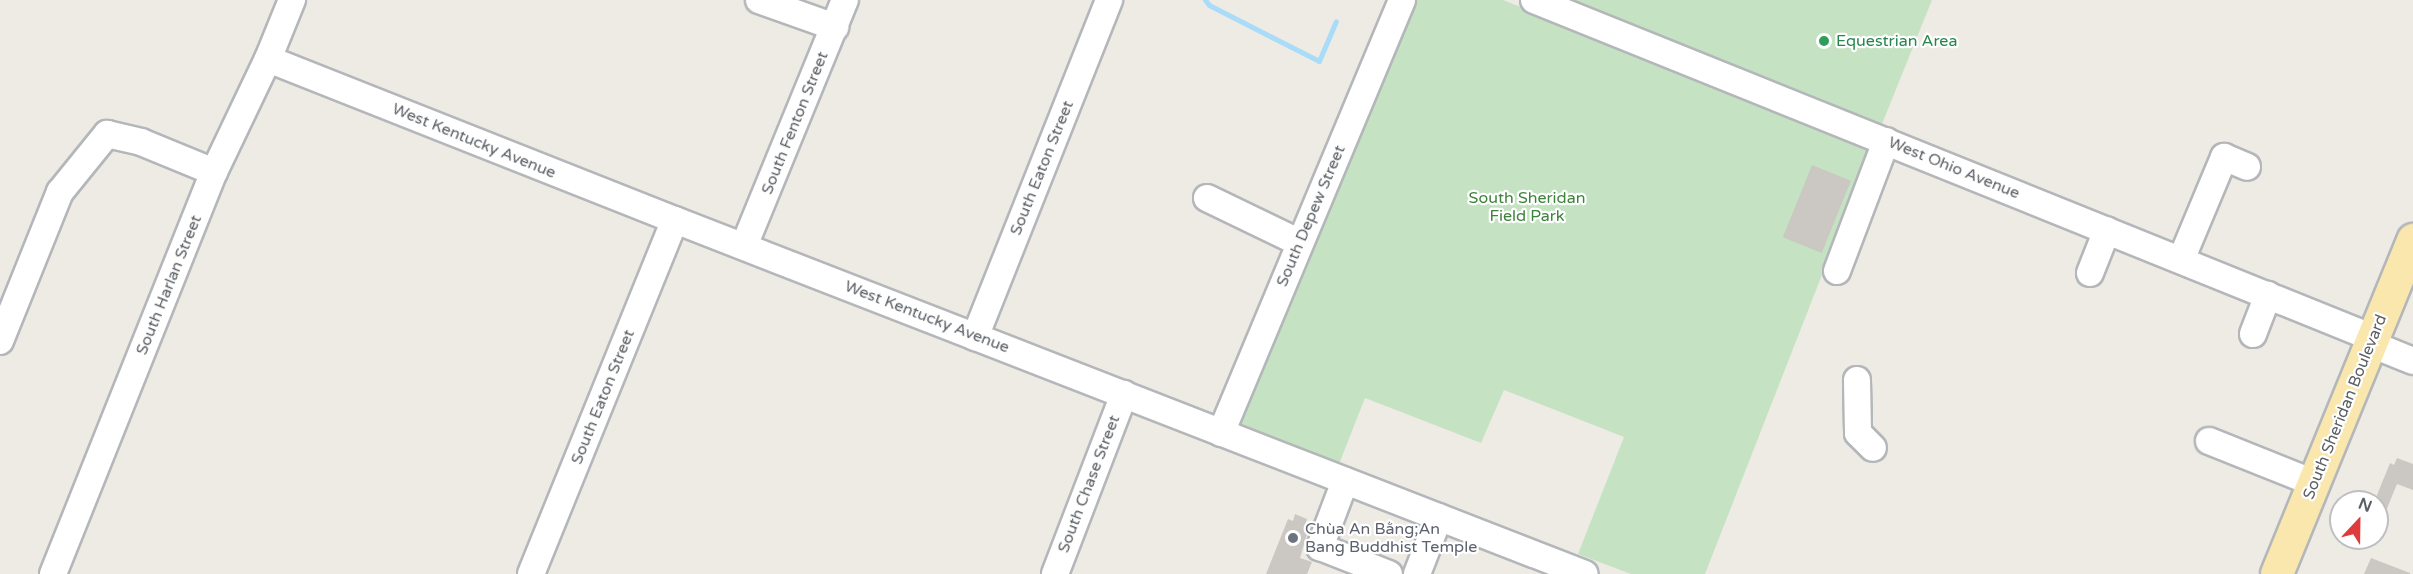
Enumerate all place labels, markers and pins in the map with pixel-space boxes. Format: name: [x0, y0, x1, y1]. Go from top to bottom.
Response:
place label: Equestrian Area: [1836, 31, 1957, 51]
marker: Equestrian Area: [1817, 34, 1831, 48]
place label: Chùa An Bằng;An Bang Buddhist Temple: [1305, 519, 1477, 557]
marker: Chùa An Bằng;An Bang Buddhist Temple: [1286, 531, 1300, 545]

